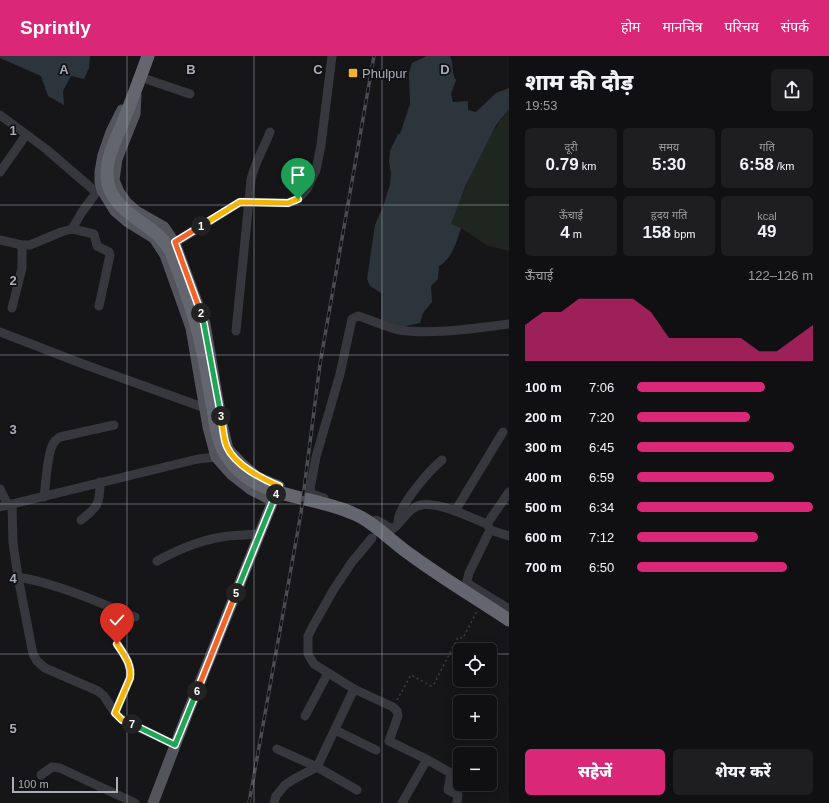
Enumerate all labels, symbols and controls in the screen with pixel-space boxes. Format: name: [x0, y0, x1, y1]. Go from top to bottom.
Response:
text: Sprintly: [20, 17, 91, 38]
text: होम: [621, 19, 640, 35]
text: मानचित्र: [662, 19, 703, 35]
text: परिचय: [725, 19, 759, 35]
text: संपर्क: [781, 19, 809, 35]
text: A: [59, 62, 69, 77]
text: B: [186, 62, 196, 77]
text: C: [313, 62, 323, 77]
text: D: [440, 62, 450, 77]
place label: Phulpur: [362, 66, 407, 81]
marker: Phulpur: [347, 67, 359, 79]
button: share: [771, 69, 813, 111]
text: शाम की दौड़: [525, 70, 633, 95]
text: 19:53: [525, 98, 558, 113]
text: 1: [9, 123, 17, 138]
text: दूरी: [564, 141, 578, 153]
text: समय: [659, 141, 679, 153]
text: गति: [759, 141, 775, 153]
text: 0.79: [546, 155, 579, 174]
text: 5:30: [652, 155, 686, 174]
text: 6:58: [740, 155, 774, 174]
pin: [281, 158, 315, 199]
text: km: [579, 160, 596, 172]
text: /km: [774, 160, 794, 172]
icon: arrive: [287, 164, 309, 186]
text: ऊँचाई: [559, 209, 583, 221]
text: हृदय गति: [651, 209, 687, 221]
text: kcal: [757, 210, 777, 222]
pin: 1: [191, 216, 211, 236]
text: 1: [198, 220, 204, 232]
text: 49: [758, 222, 776, 241]
text: 4: [560, 223, 570, 242]
text: 158: [643, 223, 671, 242]
text: m: [570, 228, 582, 240]
text: bpm: [671, 228, 695, 240]
text: ऊँचाई: [525, 268, 553, 283]
text: 122–126 m: [748, 268, 813, 283]
text: 2: [9, 273, 17, 288]
pin: 2: [191, 303, 211, 323]
text: 2: [198, 307, 204, 319]
text: 100 m: [525, 380, 562, 395]
text: 7:06: [589, 380, 614, 395]
pin: 3: [211, 406, 231, 426]
text: 3: [218, 410, 224, 422]
text: 200 m: [525, 410, 562, 425]
text: 7:20: [589, 410, 614, 425]
text: 3: [9, 422, 17, 437]
text: 300 m: [525, 440, 562, 455]
text: 6:45: [589, 440, 614, 455]
text: 400 m: [525, 470, 562, 485]
text: 6:59: [589, 470, 614, 485]
pin: 4: [266, 484, 286, 504]
text: 4: [273, 488, 279, 500]
text: 500 m: [525, 500, 562, 515]
text: 6:34: [589, 500, 614, 515]
text: 600 m: [525, 530, 562, 545]
text: 7:12: [589, 530, 614, 545]
text: 700 m: [525, 560, 562, 575]
text: 6:50: [589, 560, 614, 575]
text: 4: [9, 571, 17, 586]
pin: 5: [226, 583, 246, 603]
text: 5: [233, 587, 239, 599]
pin: [100, 603, 134, 644]
icon: check: [106, 609, 128, 631]
map controls: [453, 643, 497, 791]
button: locate: [453, 643, 497, 687]
pin: 6: [187, 681, 207, 701]
text: 6: [194, 685, 200, 697]
button: +: [453, 695, 497, 739]
pin: 7: [122, 714, 142, 734]
text: 7: [129, 718, 135, 730]
text: 5: [9, 721, 17, 736]
button: −: [453, 747, 497, 791]
button: सहेजें: [525, 749, 665, 795]
button: शेयर करें: [673, 749, 813, 795]
scale bar: [12, 775, 118, 794]
text: 100 m: [18, 778, 49, 790]

